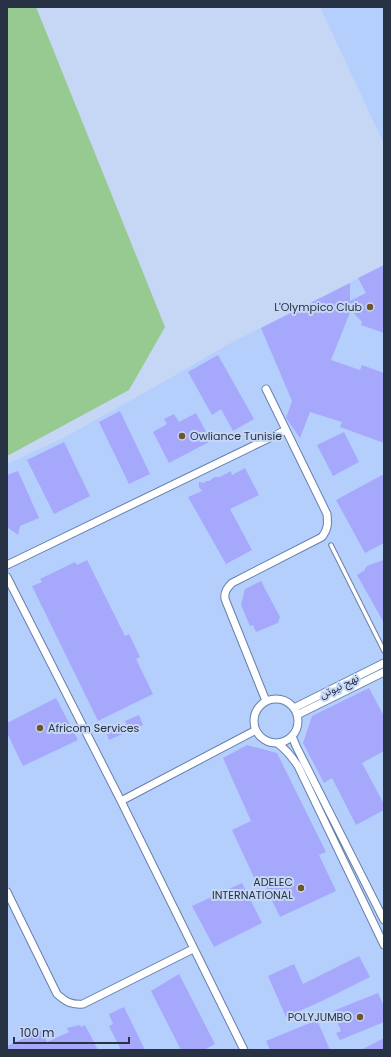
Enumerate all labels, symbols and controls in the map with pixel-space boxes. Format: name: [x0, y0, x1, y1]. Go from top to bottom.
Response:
place label: L'Olympico Club: [274, 299, 362, 315]
marker: L'Olympico Club: [365, 302, 375, 312]
place label: Owliance Tunisie: [190, 428, 282, 444]
marker: Owliance Tunisie: [177, 431, 187, 441]
street label: نهج نيوتن: [317, 670, 362, 702]
place label: Africom Services: [48, 720, 140, 736]
marker: Africom Services: [35, 723, 45, 733]
place label: ADELEC INTERNATIONAL: [212, 874, 293, 903]
marker: ADELEC INTERNATIONAL: [296, 883, 306, 893]
place label: POLYJUMBO: [288, 1009, 352, 1025]
marker: POLYJUMBO: [355, 1012, 365, 1022]
scale bar: [14, 1019, 129, 1045]
text: 100 m: [20, 1024, 54, 1041]

